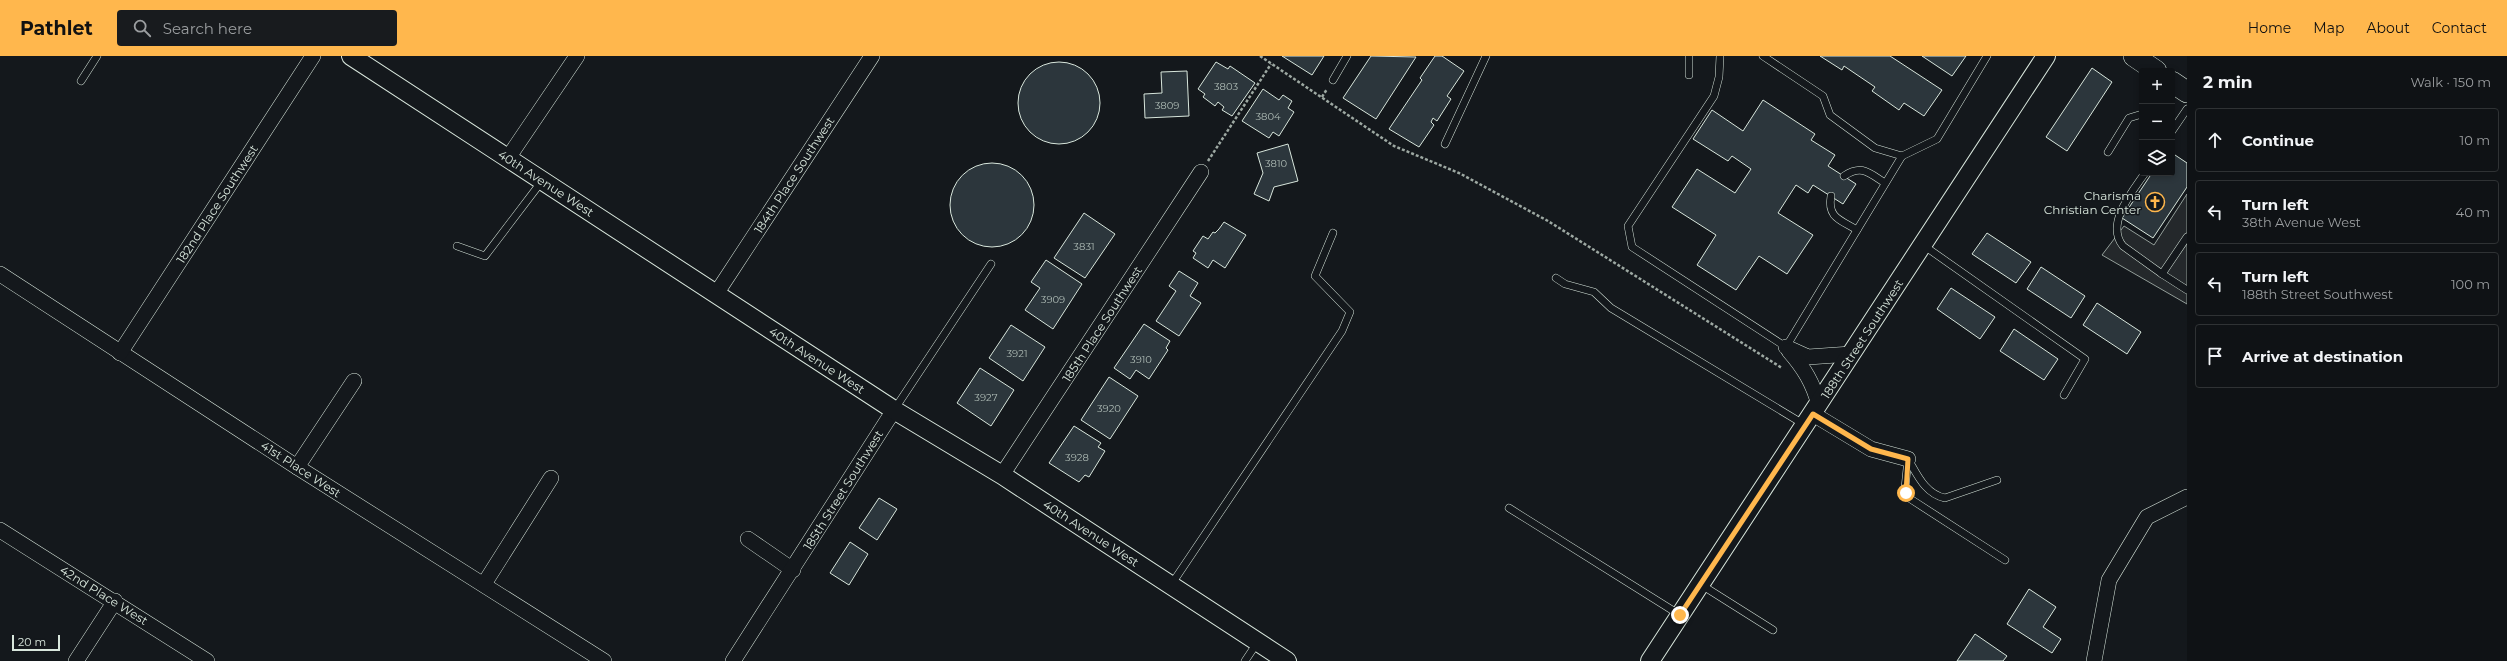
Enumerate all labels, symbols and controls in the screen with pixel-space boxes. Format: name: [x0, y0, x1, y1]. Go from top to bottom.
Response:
search box: [117, 10, 397, 46]
text: Pathlet: [20, 17, 93, 40]
icon: search: [131, 17, 153, 39]
text: Search here: [163, 19, 252, 38]
text: Home: [2248, 19, 2291, 37]
text: Map: [2313, 19, 2344, 37]
text: About: [2366, 19, 2410, 37]
text: Contact: [2432, 19, 2487, 37]
map controls: [2139, 68, 2175, 176]
button: +: [2139, 68, 2175, 104]
text: 2 min: [2203, 72, 2253, 92]
text: Walk · 150 m: [2410, 74, 2491, 90]
house number: 3803: [1214, 80, 1238, 93]
house number: 3809: [1155, 99, 1179, 112]
button: −: [2139, 104, 2175, 140]
house number: 3804: [1255, 110, 1281, 123]
street label: 184th Place Southwest: [751, 114, 837, 236]
icon: ahead: [2204, 129, 2226, 151]
text: Continue: [2242, 131, 2314, 150]
text: 10 m: [2460, 132, 2490, 148]
button: layers: [2139, 140, 2175, 176]
street label: 182nd Place Southwest: [173, 142, 261, 266]
street label: 40th Avenue West: [495, 146, 597, 220]
house number: 3810: [1265, 157, 1288, 170]
place label: Charisma Christian Center: [2044, 188, 2141, 217]
church icon: Charisma Christian Center: [2144, 191, 2166, 213]
text: Turn left: [2242, 195, 2309, 214]
icon: left: [2204, 201, 2226, 223]
text: 40 m: [2456, 204, 2490, 220]
text: 38th Avenue West: [2242, 214, 2361, 230]
house number: 3831: [1073, 240, 1095, 253]
street label: 185th Place Southwest: [1059, 263, 1145, 385]
text: Turn left: [2242, 267, 2309, 286]
icon: left: [2204, 273, 2226, 295]
street label: 188th Street Southwest: [1818, 276, 1906, 402]
text: 100 m: [2451, 276, 2490, 292]
text: 188th Street Southwest: [2242, 286, 2393, 302]
house number: 3909: [1041, 293, 1065, 306]
street label: 40th Avenue West: [766, 323, 868, 397]
icon: arrive: [2204, 345, 2226, 367]
house number: 3921: [1006, 347, 1028, 360]
text: Arrive at destination: [2242, 347, 2403, 366]
house number: 3910: [1130, 353, 1152, 366]
house number: 3927: [974, 391, 998, 404]
house number: 3920: [1097, 402, 1121, 415]
street label: 185th Street Southwest: [800, 427, 886, 553]
street label: 41st Place West: [258, 438, 344, 501]
house number: 3928: [1065, 451, 1089, 464]
route start: [1897, 484, 1915, 502]
street label: 40th Avenue West: [1040, 496, 1142, 570]
street label: 42nd Place West: [57, 562, 151, 628]
route end: [1671, 606, 1689, 624]
scale bar: [12, 633, 60, 652]
text: 20 m: [18, 635, 46, 649]

